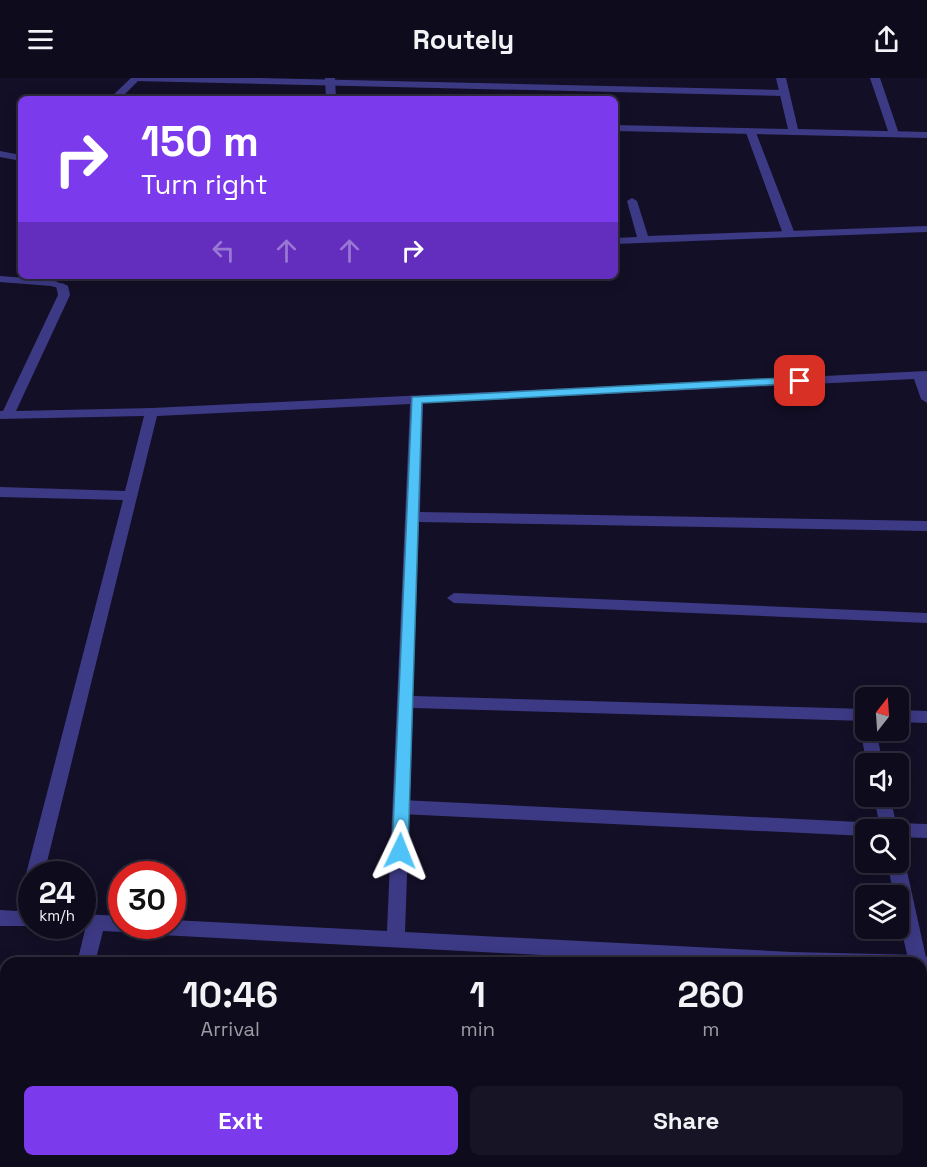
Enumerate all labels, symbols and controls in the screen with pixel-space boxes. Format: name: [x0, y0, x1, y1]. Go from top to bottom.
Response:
text: Routely: [413, 22, 514, 57]
icon: menu: [24, 23, 57, 56]
icon: share: [870, 23, 903, 56]
text: 150 m: [141, 115, 259, 168]
icon: right: [42, 120, 120, 198]
text: Turn right: [141, 167, 268, 202]
icon: left: [207, 234, 240, 267]
icon: ahead: [270, 234, 303, 267]
icon: ahead: [333, 234, 366, 267]
icon: right: [396, 234, 429, 267]
pin: [774, 355, 825, 406]
icon: arrive: [783, 364, 816, 397]
north arrow: [855, 687, 909, 741]
map controls: [855, 687, 909, 939]
button: sound: [855, 753, 909, 807]
position arrow: [368, 819, 432, 883]
button: search: [855, 819, 909, 873]
speed limit sign: 30: [108, 861, 186, 939]
text: 24: [39, 873, 75, 912]
button: layers: [855, 885, 909, 939]
text: km/h: [39, 906, 75, 925]
text: 10:46: [183, 972, 278, 1018]
text: 1: [470, 972, 486, 1018]
text: 260: [677, 972, 744, 1018]
text: Arrival: [201, 1016, 260, 1042]
text: min: [461, 1016, 495, 1042]
text: m: [702, 1016, 720, 1042]
button: Exit: [24, 1086, 458, 1155]
button: Share: [470, 1086, 903, 1155]

